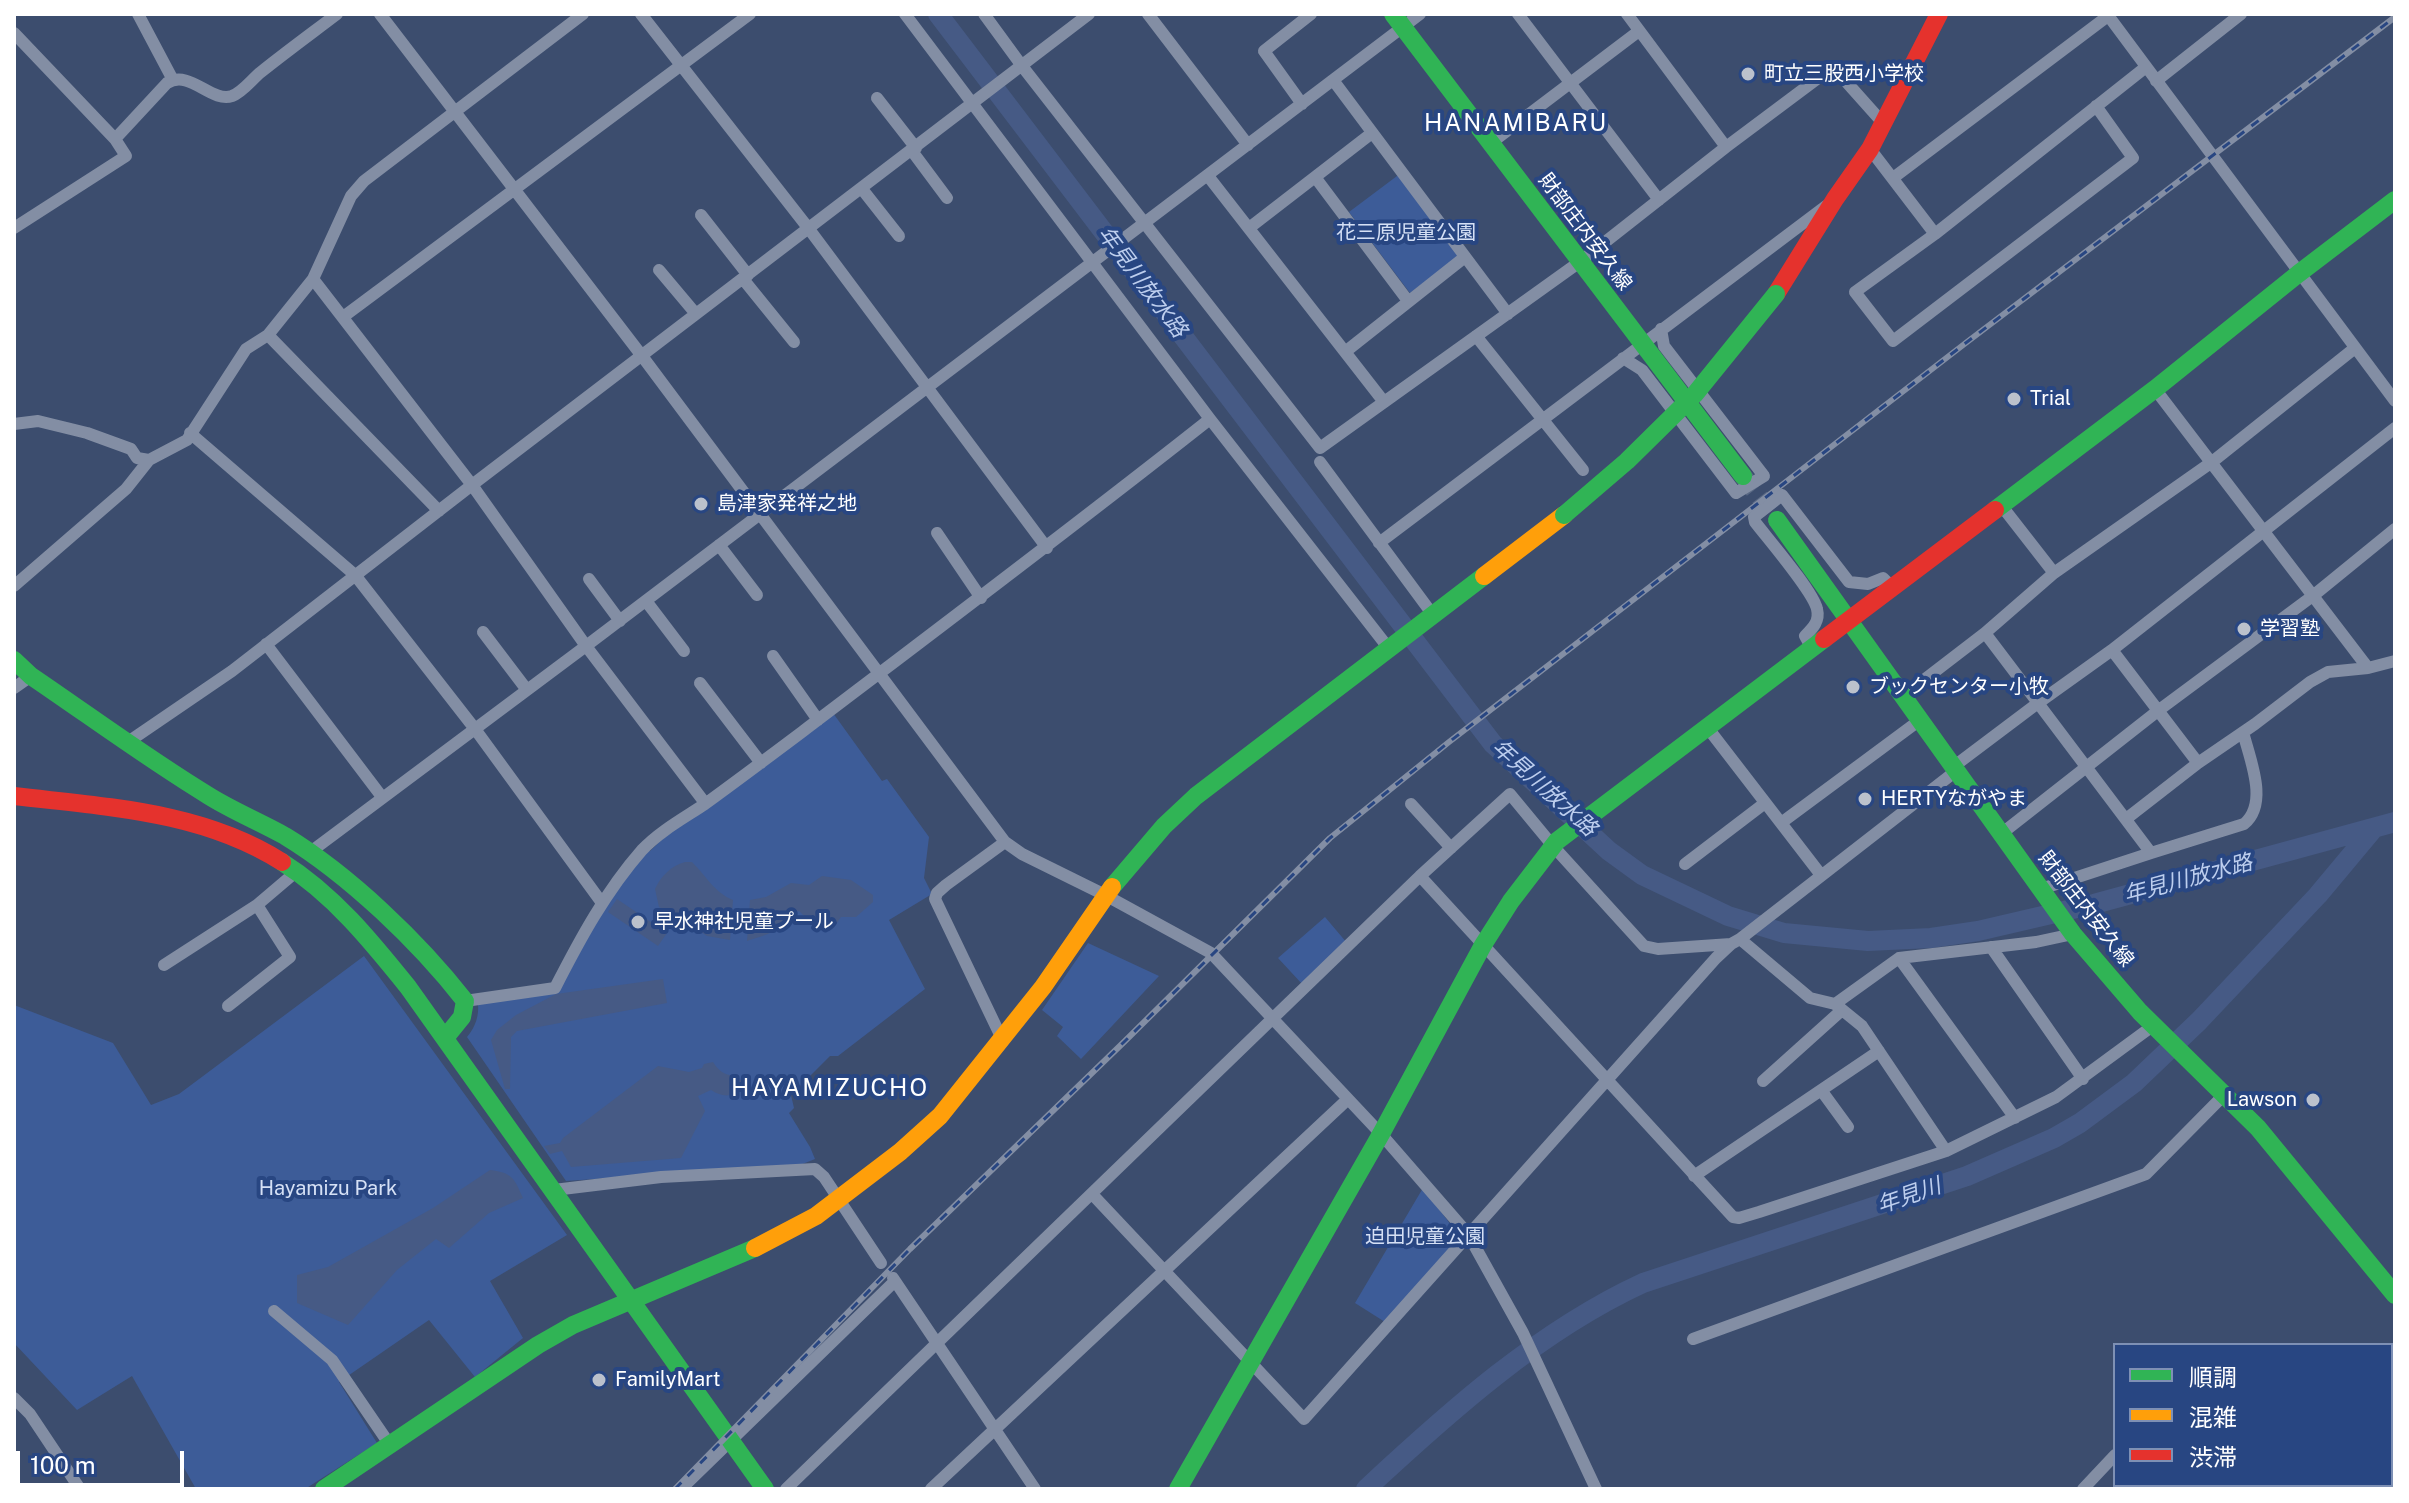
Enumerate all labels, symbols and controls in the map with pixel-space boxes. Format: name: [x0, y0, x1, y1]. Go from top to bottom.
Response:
place label: 町立三股西小学校: [1764, 62, 1924, 86]
marker: 町立三股西小学校: [1739, 65, 1757, 83]
district label: HANAMIBARU: [1424, 110, 1608, 138]
street label: 財部庄内安久線: [1533, 169, 1637, 295]
water label: 年見川放水路: [1092, 221, 1192, 343]
park label: 花三原児童公園: [1336, 221, 1476, 245]
place label: Trial: [2030, 387, 2071, 411]
marker: Trial: [2005, 390, 2023, 408]
place label: 島津家発祥之地: [717, 492, 857, 516]
marker: 島津家発祥之地: [692, 495, 710, 513]
place label: 学習塾: [2260, 617, 2320, 641]
marker: 学習塾: [2235, 620, 2253, 638]
place label: ブックセンター小牧: [1869, 675, 2049, 699]
marker: ブックセンター小牧: [1844, 678, 1862, 696]
water label: 年見川放水路: [1486, 734, 1602, 842]
place label: HERTYながやま: [1881, 787, 2027, 811]
marker: HERTYながやま: [1856, 790, 1874, 808]
street label: 財部庄内安久線: [2033, 846, 2139, 972]
water label: 年見川放水路: [2121, 849, 2255, 909]
place label: 早水神社児童プール: [654, 910, 834, 934]
marker: 早水神社児童プール: [629, 913, 647, 931]
district label: HAYAMIZUCHO: [731, 1075, 929, 1103]
place label: Lawson: [2227, 1088, 2297, 1112]
marker: Lawson: [2304, 1091, 2322, 1109]
water label: 年見川: [1874, 1173, 1944, 1219]
park label: Hayamizu Park: [259, 1177, 397, 1201]
park label: 迫田児童公園: [1365, 1225, 1485, 1249]
legend: [2113, 1343, 2393, 1487]
text: 順調: [2189, 1363, 2237, 1391]
place label: FamilyMart: [615, 1368, 720, 1392]
marker: FamilyMart: [590, 1371, 608, 1389]
text: 混雑: [2189, 1403, 2237, 1431]
scale bar: [20, 1435, 188, 1485]
text: 渋滞: [2189, 1443, 2237, 1471]
text: 100 m: [30, 1451, 96, 1479]

